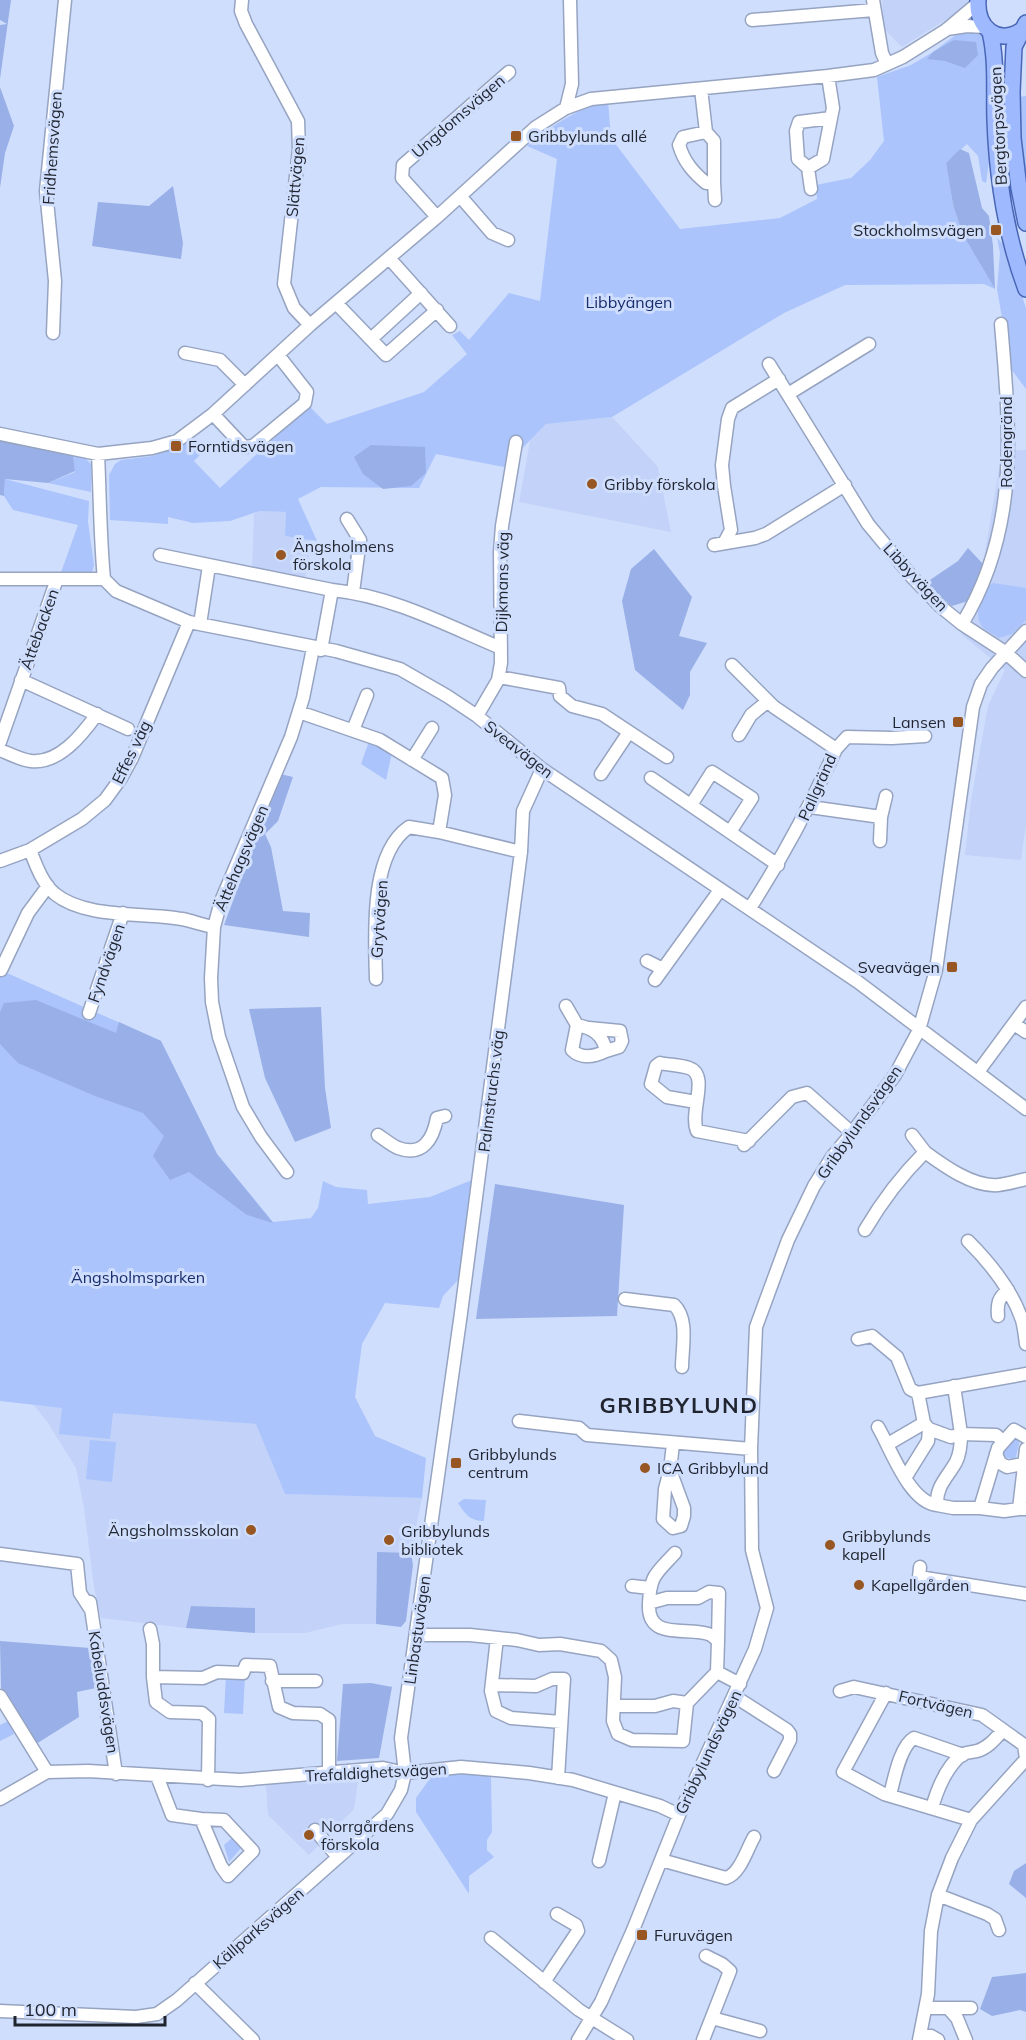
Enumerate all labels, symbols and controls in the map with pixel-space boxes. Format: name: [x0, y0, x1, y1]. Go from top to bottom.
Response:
street label: Bergtorpsvägen: [985, 66, 1011, 186]
street label: Ungdomsvägen: [407, 70, 509, 162]
street label: Fridhemsvägen: [38, 91, 66, 205]
place label: Gribbylunds allé: [528, 126, 647, 146]
marker: Gribbylunds allé: [509, 129, 523, 143]
street label: Slättvägen: [282, 136, 308, 218]
place label: Stockholmsvägen: [853, 220, 984, 240]
marker: Stockholmsvägen: [989, 223, 1003, 237]
park label: Libbyängen: [586, 292, 672, 312]
street label: Rodengränd: [996, 396, 1016, 488]
place label: Forntidsvägen: [188, 436, 294, 456]
marker: Forntidsvägen: [169, 439, 183, 453]
place label: Gribby förskola: [604, 474, 716, 494]
marker: Gribby förskola: [585, 477, 599, 491]
street label: Dijkmans väg: [491, 531, 513, 633]
place label: Ängsholmens förskola: [293, 536, 394, 574]
street label: Libbyvägen: [879, 539, 953, 615]
marker: Ängsholmens förskola: [274, 548, 288, 562]
street label: Ättebacken: [15, 586, 63, 672]
place label: Lansen: [892, 712, 946, 732]
marker: Lansen: [951, 715, 965, 729]
street label: Sveavägen: [480, 716, 558, 782]
street label: Effes väg: [107, 717, 155, 787]
street label: Pallgränd: [793, 750, 841, 824]
street label: Ättehagsvägen: [210, 802, 272, 914]
street label: Grytvägen: [366, 879, 392, 959]
street label: Fyndvägen: [83, 921, 129, 1005]
place label: Sveavägen: [858, 957, 940, 977]
marker: Sveavägen: [945, 960, 959, 974]
street label: Palmstruchs väg: [474, 1029, 508, 1153]
street label: Gribbylundsvägen: [812, 1061, 906, 1183]
park label: Ängsholmsparken: [71, 1267, 205, 1287]
district label: GRIBBYLUND: [600, 1391, 758, 1419]
place label: Gribbylunds centrum: [468, 1444, 557, 1482]
marker: Gribbylunds centrum: [449, 1456, 463, 1470]
place label: ICA Gribbylund: [657, 1458, 769, 1478]
marker: ICA Gribbylund: [638, 1461, 652, 1475]
place label: Ängsholmsskolan: [108, 1520, 239, 1540]
place label: Gribbylunds bibliotek: [401, 1521, 490, 1559]
marker: Ängsholmsskolan: [244, 1523, 258, 1537]
place label: Gribbylunds kapell: [842, 1526, 931, 1564]
marker: Gribbylunds bibliotek: [382, 1533, 396, 1547]
marker: Gribbylunds kapell: [823, 1538, 837, 1552]
street label: Linbastuvägen: [399, 1574, 435, 1686]
place label: Kapellgården: [871, 1575, 969, 1595]
marker: Kapellgården: [852, 1578, 866, 1592]
street label: Kabeluddsvägen: [84, 1629, 124, 1755]
street label: Fortvägen: [897, 1686, 975, 1722]
street label: Gribbylundsvägen: [671, 1687, 745, 1817]
street label: Trefaldighetsvägen: [305, 1758, 447, 1786]
place label: Norrgårdens förskola: [321, 1816, 414, 1854]
marker: Norrgårdens förskola: [302, 1828, 316, 1842]
street label: Källparksvägen: [208, 1883, 308, 1973]
place label: Furuvägen: [654, 1925, 733, 1945]
marker: Furuvägen: [635, 1928, 649, 1942]
scale bar: [15, 1989, 165, 2027]
text: 100 m: [24, 1998, 77, 2021]

